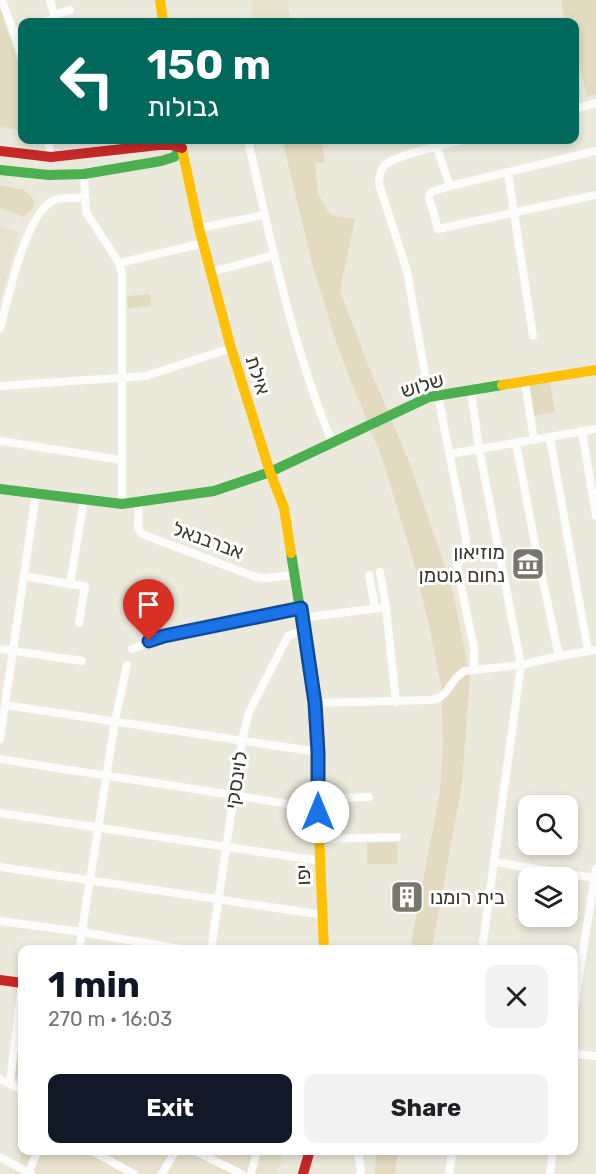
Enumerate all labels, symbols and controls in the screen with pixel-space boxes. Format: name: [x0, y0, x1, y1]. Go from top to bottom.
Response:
text: 150 m: [147, 40, 271, 90]
icon: left: [48, 42, 126, 120]
text: גבולות: [147, 91, 219, 123]
street label: אילת: [240, 352, 276, 398]
street label: שלוש: [397, 367, 447, 403]
street label: אברבנאל: [169, 516, 247, 564]
place label: מוזיאון נחום גוטמן: [419, 540, 505, 587]
museum icon: מוזיאון נחום גוטמן: [510, 546, 546, 582]
pin: [123, 579, 174, 641]
icon: arrive: [132, 588, 165, 621]
street label: לוינסקי: [220, 749, 252, 811]
position arrow: [286, 780, 350, 844]
map controls: [518, 795, 578, 927]
button: search: [518, 795, 578, 855]
street label: יפו: [291, 864, 315, 886]
button: layers: [518, 867, 578, 927]
building icon: בית רומנו: [389, 879, 425, 915]
place label: בית רומנו: [430, 885, 505, 909]
text: 1 min: [48, 963, 140, 1006]
button: close: [485, 965, 548, 1028]
text: 270 m · 16:03: [48, 1007, 172, 1031]
button: Exit: [48, 1074, 292, 1143]
button: Share: [304, 1074, 548, 1143]

